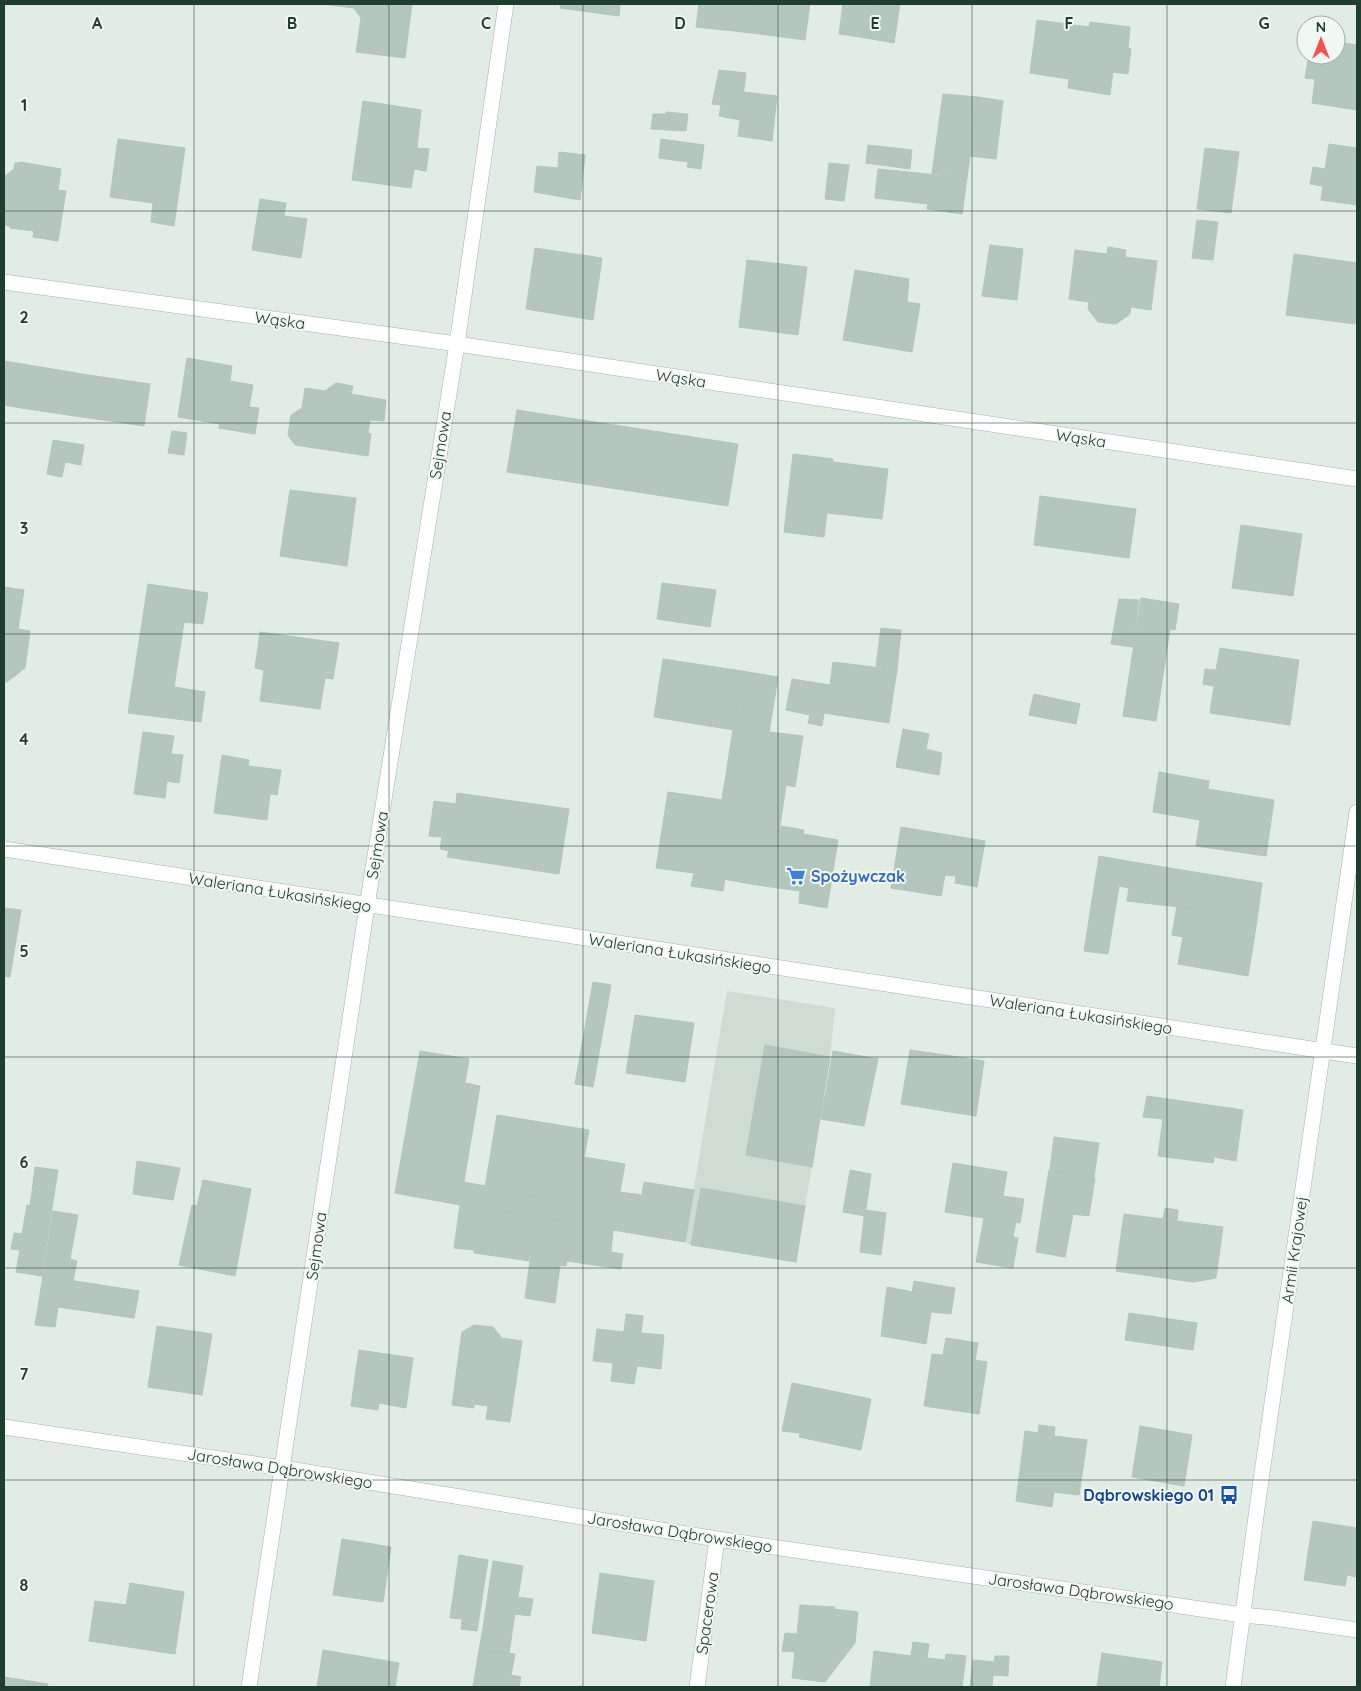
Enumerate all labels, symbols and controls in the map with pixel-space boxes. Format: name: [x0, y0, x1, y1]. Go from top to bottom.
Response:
text: A: [92, 13, 103, 33]
text: B: [287, 13, 297, 33]
text: C: [481, 13, 491, 33]
text: D: [674, 13, 686, 33]
text: E: [870, 13, 880, 33]
text: F: [1065, 13, 1074, 33]
text: G: [1258, 13, 1270, 33]
north arrow: [1296, 15, 1346, 65]
text: N: [1316, 18, 1326, 36]
text: 1: [21, 95, 27, 115]
text: 2: [19, 307, 29, 327]
street label: Wąska: [254, 307, 306, 333]
street label: Wąska: [654, 364, 708, 392]
street label: Sejmowa: [425, 410, 455, 480]
street label: Wąska: [1054, 424, 1108, 452]
text: 3: [20, 518, 28, 538]
text: 4: [19, 729, 29, 749]
street label: Sejmowa: [362, 810, 392, 880]
supermarket icon: Spożywczak: [785, 865, 807, 887]
place label: Spożywczak: [811, 866, 905, 886]
street label: Waleriana Łukasińskiego: [187, 868, 373, 916]
street label: Waleriana Łukasińskiego: [587, 929, 773, 977]
text: 5: [19, 941, 29, 961]
street label: Waleriana Łukasińskiego: [988, 990, 1174, 1038]
text: 6: [20, 1152, 29, 1172]
street label: Armii Krajowej: [1277, 1195, 1311, 1305]
street label: Sejmowa: [301, 1211, 331, 1281]
text: 7: [20, 1364, 29, 1384]
street label: Jarosława Dąbrowskiego: [186, 1443, 374, 1493]
bus stop icon: Dąbrowskiego 01: [1218, 1484, 1240, 1506]
place label: Dąbrowskiego 01: [1083, 1485, 1214, 1505]
street label: Jarosława Dąbrowskiego: [586, 1507, 774, 1557]
street label: Jarosława Dąbrowskiego: [987, 1568, 1175, 1614]
street label: Spacerowa: [691, 1571, 723, 1655]
text: 8: [20, 1575, 29, 1595]

